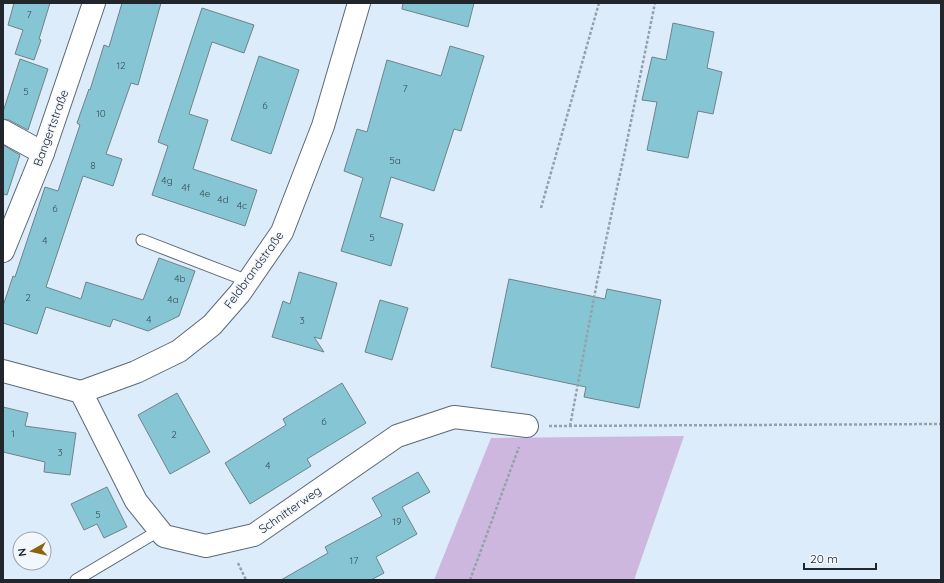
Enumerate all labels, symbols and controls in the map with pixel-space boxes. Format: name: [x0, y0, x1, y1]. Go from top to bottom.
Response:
house number: 7: [26, 8, 32, 21]
house number: 12: [116, 59, 126, 72]
house number: 7: [402, 82, 408, 95]
house number: 5: [23, 85, 29, 98]
street label: Bangertstraße: [30, 87, 71, 168]
house number: 6: [262, 99, 268, 112]
house number: 10: [96, 107, 106, 120]
house number: 5a: [389, 154, 401, 167]
house number: 8: [90, 159, 96, 172]
house number: 4g: [161, 174, 173, 187]
house number: 4f: [182, 181, 191, 194]
house number: 4e: [200, 187, 211, 200]
house number: 4d: [217, 193, 229, 206]
house number: 4c: [237, 199, 247, 212]
house number: 6: [52, 202, 58, 215]
street label: Feldbrandstraße: [220, 228, 287, 311]
house number: 5: [369, 231, 375, 244]
house number: 4: [42, 234, 48, 247]
house number: 4b: [174, 272, 186, 285]
house number: 2: [25, 291, 31, 304]
house number: 4a: [167, 293, 179, 306]
house number: 4: [146, 313, 152, 326]
house number: 3: [299, 314, 305, 327]
house number: 6: [321, 415, 327, 428]
house number: 1: [11, 427, 15, 440]
house number: 2: [171, 428, 177, 441]
house number: 3: [57, 446, 63, 459]
house number: 4: [265, 459, 271, 472]
street label: Schnitterweg: [256, 483, 324, 537]
house number: 5: [95, 508, 101, 521]
house number: 19: [392, 515, 402, 528]
north arrow: [12, 531, 52, 571]
scale bar: [804, 545, 876, 571]
text: N: [15, 547, 30, 557]
text: 20 m: [810, 551, 838, 566]
house number: 17: [350, 554, 358, 567]

